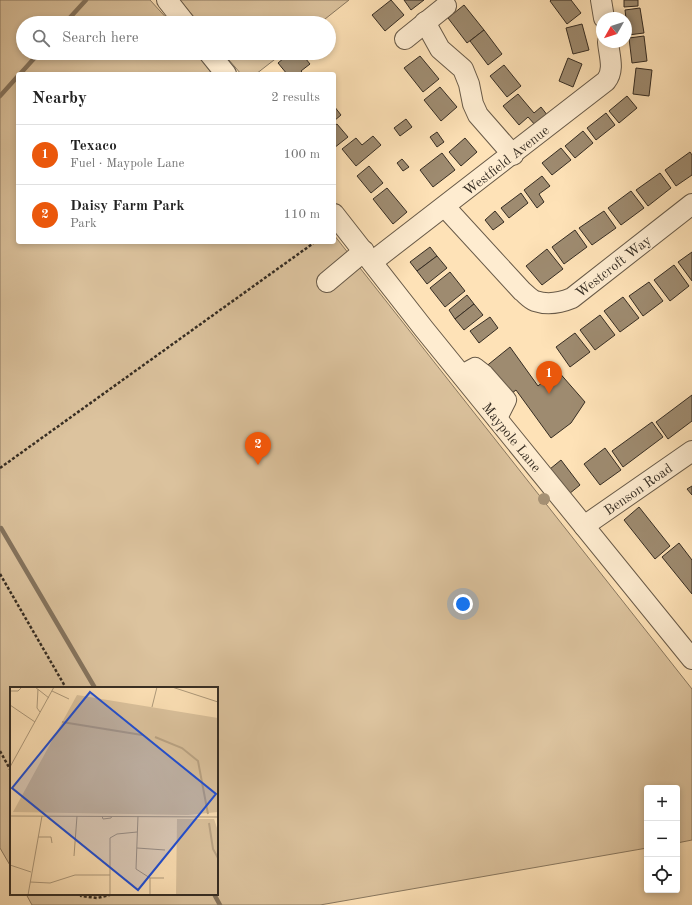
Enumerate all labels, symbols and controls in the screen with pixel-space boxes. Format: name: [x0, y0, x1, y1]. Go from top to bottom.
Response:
north arrow: [596, 12, 632, 48]
search box: [16, 16, 336, 60]
icon: search: [30, 27, 52, 49]
text: Search here: [62, 31, 139, 46]
text: Nearby: [32, 90, 87, 107]
text: 2 results: [271, 91, 320, 104]
street label: Westfield Avenue: [461, 123, 552, 198]
text: Texaco: [70, 139, 117, 154]
text: 1: [41, 148, 49, 161]
text: 100 m: [283, 148, 320, 161]
text: Fuel · Maypole Lane: [70, 157, 185, 170]
text: Daisy Farm Park: [70, 199, 185, 214]
text: 2: [41, 208, 49, 221]
text: 110 m: [283, 208, 320, 221]
text: Park: [70, 217, 97, 230]
street label: Westcroft Way: [573, 233, 654, 300]
pin: 1: [536, 361, 562, 394]
street label: Maypole Lane: [479, 400, 543, 475]
pin: 2: [245, 432, 271, 465]
street label: Benson Road: [602, 461, 675, 518]
your location: [453, 594, 473, 614]
inset map: [10, 687, 218, 895]
map controls: [644, 785, 680, 893]
button: +: [644, 785, 680, 821]
button: −: [644, 821, 680, 857]
button: locate: [644, 857, 680, 893]

